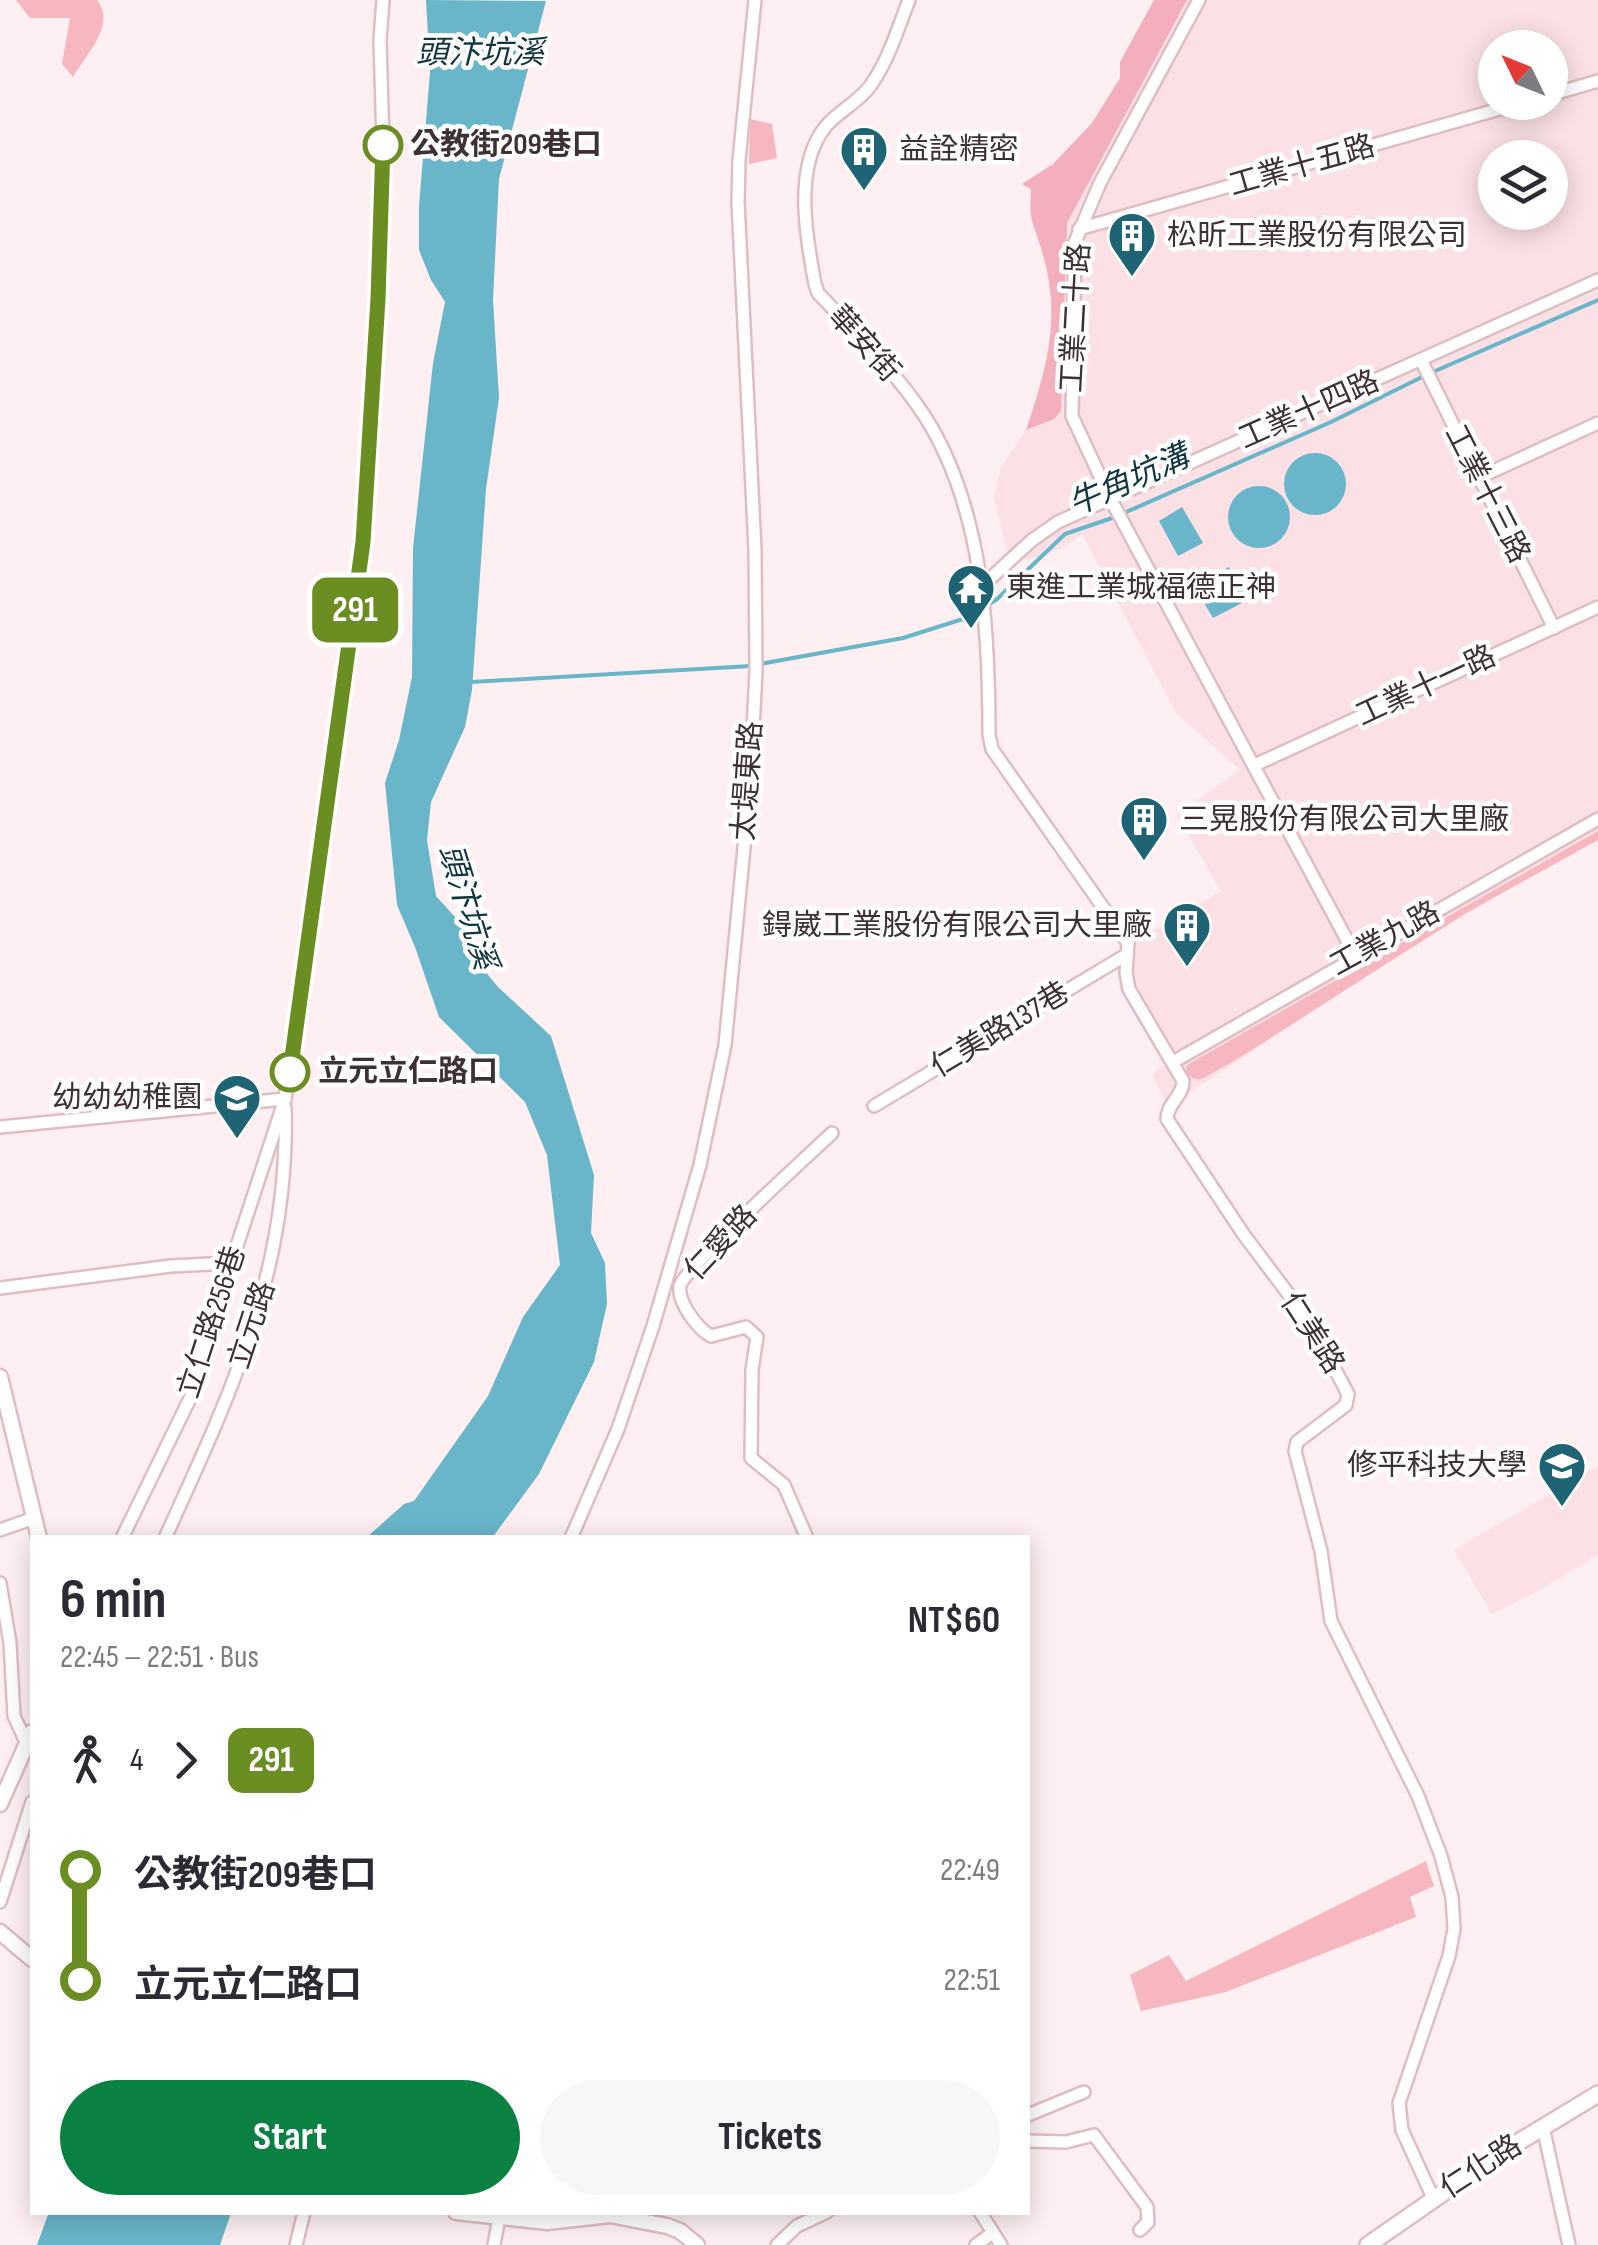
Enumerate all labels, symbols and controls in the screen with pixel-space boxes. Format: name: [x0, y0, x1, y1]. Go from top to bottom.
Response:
north arrow: [1478, 30, 1568, 120]
map controls: [1478, 30, 1568, 230]
water label: 頭汴坑溪: [416, 34, 548, 73]
building icon: 益詮精密: [838, 124, 890, 192]
marker: 公教街209巷口: [364, 126, 402, 164]
place label: 公教街209巷口: [410, 127, 602, 163]
street label: 工業十五路: [1225, 128, 1379, 204]
place label: 益詮精密: [899, 132, 1019, 168]
button: layers: [1478, 140, 1568, 230]
building icon: 松昕工業股份有限公司: [1106, 210, 1158, 278]
place label: 松昕工業股份有限公司: [1167, 218, 1467, 254]
street label: 工業二十路: [1054, 242, 1098, 394]
street label: 華安街: [821, 299, 907, 389]
street label: 工業十四路: [1233, 363, 1385, 457]
street label: 工業十三路: [1437, 419, 1537, 569]
water label: 牛角坑溝: [1063, 436, 1199, 525]
temple icon: 東進工業城福德正神: [945, 562, 997, 630]
place label: 東進工業城福德正神: [1006, 570, 1276, 606]
line badge: 291: [298, 578, 412, 642]
text: 291: [332, 589, 378, 632]
street label: 工業十一路: [1350, 638, 1502, 734]
street label: 太堤東路: [726, 720, 770, 842]
building icon: 三晃股份有限公司大里廠: [1118, 794, 1170, 862]
place label: 三晃股份有限公司大里廠: [1179, 802, 1509, 838]
water label: 頭汴坑溪: [430, 840, 506, 978]
street label: 工業九路: [1324, 894, 1446, 984]
building icon: 鍀崴工業股份有限公司大里廠: [1161, 900, 1213, 968]
place label: 鍀崴工業股份有限公司大里廠: [762, 908, 1152, 944]
street label: 仁美路137巷: [924, 975, 1076, 1085]
marker: 立元立仁路口: [271, 1053, 309, 1091]
place label: 立元立仁路口: [318, 1054, 498, 1090]
school or university icon: 幼幼幼稚園: [211, 1072, 263, 1140]
place label: 幼幼幼稚園: [52, 1080, 202, 1116]
street label: 仁愛路: [677, 1198, 765, 1288]
street label: 立仁路256巷: [171, 1242, 253, 1402]
street label: 立元路: [221, 1277, 283, 1373]
street label: 仁美路: [1272, 1285, 1352, 1381]
school or university icon: 修平科技大學: [1536, 1440, 1588, 1508]
place label: 修平科技大學: [1347, 1448, 1527, 1484]
text: 6 min: [60, 1567, 167, 1634]
text: NT$60: [908, 1598, 1000, 1643]
text: 22:45 – 22:51 · Bus: [60, 1638, 259, 1677]
icon: walk: [60, 1733, 115, 1788]
icon: forward: [158, 1733, 213, 1788]
text: 291: [248, 1739, 294, 1782]
text: 4: [130, 1741, 143, 1780]
text: 22:49: [940, 1851, 1000, 1890]
text: 公教街209巷口: [134, 1853, 377, 1898]
text: 22:51: [944, 1961, 1000, 2000]
text: 立元立仁路口: [134, 1963, 362, 2008]
button: Start: [60, 2080, 520, 2195]
button: Tickets: [540, 2080, 1000, 2195]
street label: 仁化路: [1433, 2127, 1529, 2207]

